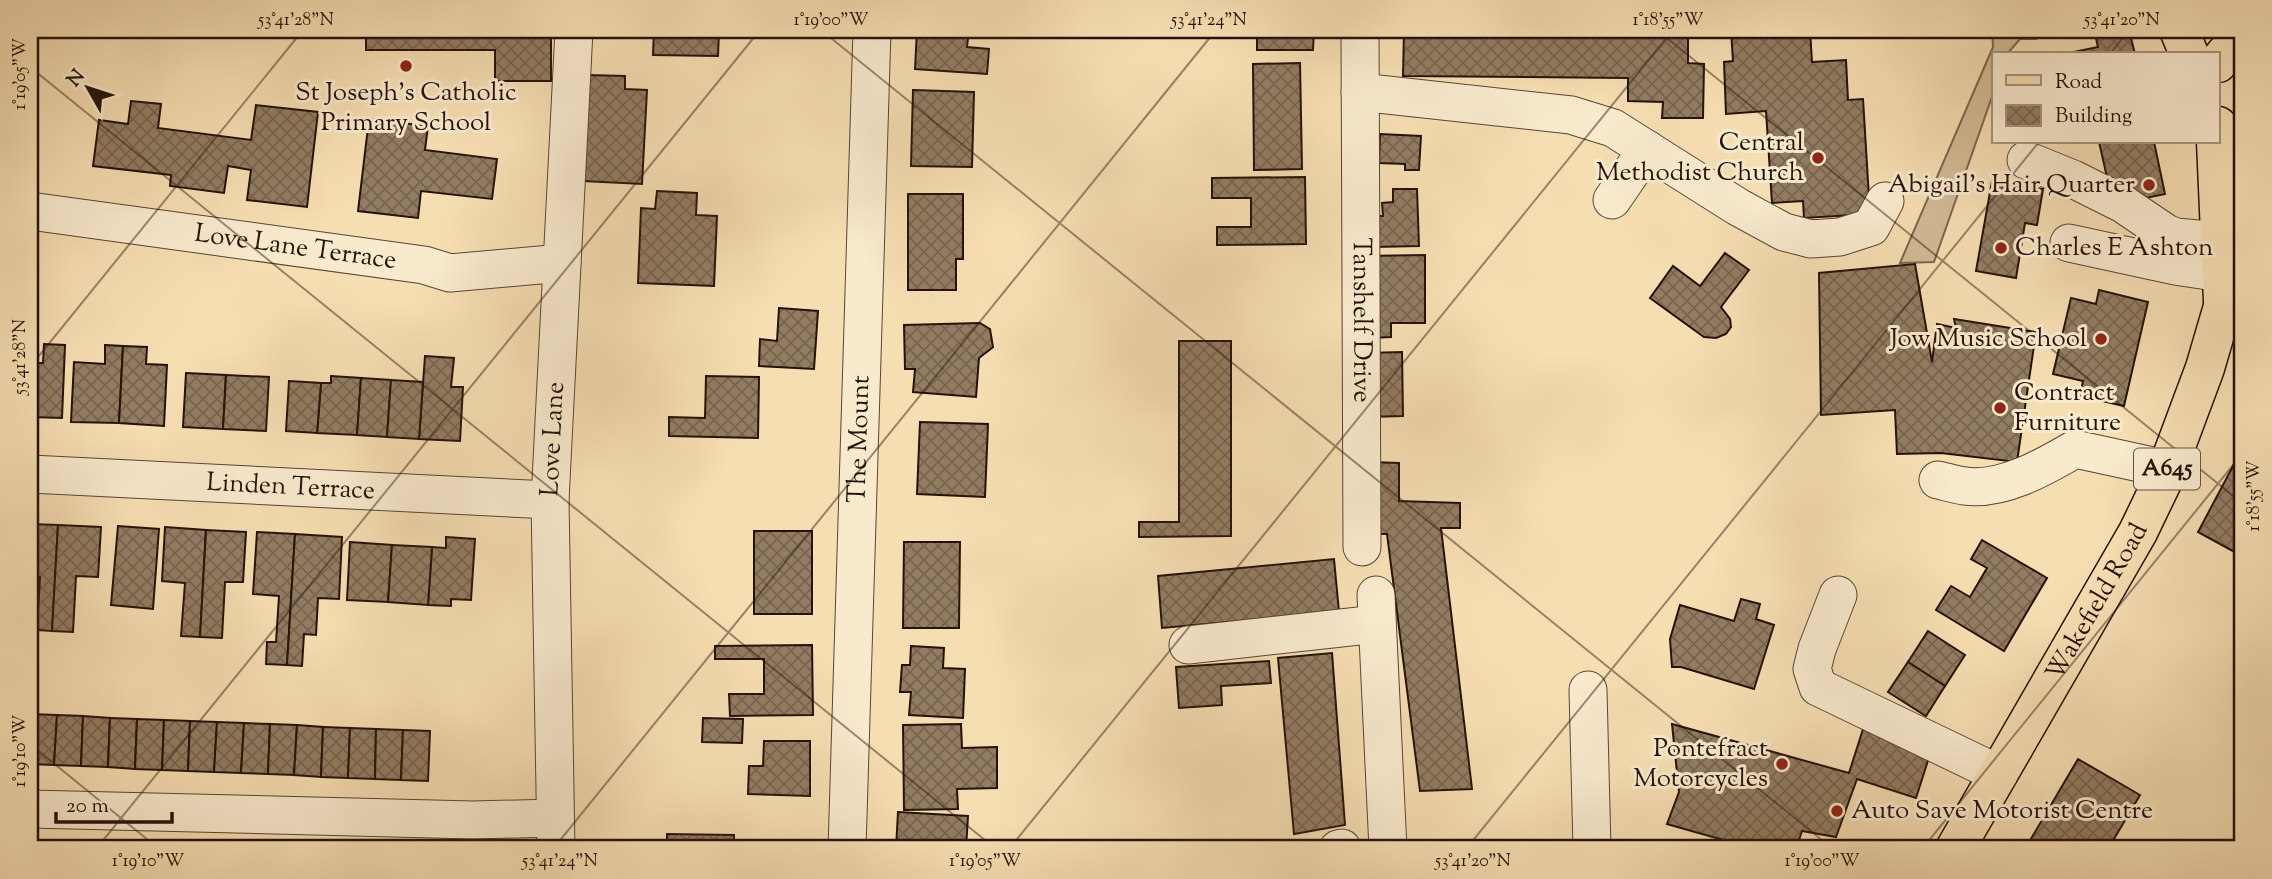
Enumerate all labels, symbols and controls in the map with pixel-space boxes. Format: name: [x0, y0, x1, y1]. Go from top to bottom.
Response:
text: 53°41'28"N: [257, 8, 334, 34]
text: 1°19'00"W: [794, 8, 868, 34]
text: 53°41'24"N: [1170, 8, 1247, 34]
text: 1°18'55"W: [1633, 8, 1703, 34]
text: 53°41'20"N: [2083, 8, 2160, 34]
text: 1°19'05"W: [8, 38, 34, 110]
north arrow: [52, 52, 122, 122]
legend: [1992, 52, 2220, 144]
marker: St Joseph's Catholic Primary School: [398, 58, 414, 74]
text: N: [61, 64, 92, 93]
text: Road: [2055, 68, 2102, 98]
place label: St Joseph's Catholic Primary School: [295, 75, 517, 142]
text: Building: [2055, 102, 2132, 132]
place label: Central Methodist Church: [1596, 125, 1804, 192]
marker: Central Methodist Church: [1810, 150, 1826, 166]
place label: Abigail’s Hair Quarter: [1888, 167, 2135, 204]
marker: Abigail’s Hair Quarter: [2141, 177, 2157, 193]
street label: Love Lane Terrace: [192, 215, 399, 280]
place label: Charles E Ashton: [2015, 230, 2213, 267]
street label: Tanshelf Drive: [1342, 237, 1380, 403]
marker: Charles E Ashton: [1993, 240, 2009, 256]
text: 53°41'28"N: [8, 319, 34, 396]
place label: Jow Music School: [1888, 321, 2087, 358]
marker: Jow Music School: [2093, 331, 2109, 347]
street label: The Mount: [839, 375, 880, 504]
place label: Contract Furniture: [2014, 375, 2121, 442]
street label: Love Lane: [532, 381, 575, 497]
marker: Contract Furniture: [1992, 400, 2008, 416]
road number: A645: [2134, 448, 2200, 490]
text: 1°18'55"W: [2242, 461, 2268, 531]
street label: Linden Terrace: [205, 464, 376, 510]
street label: Wakefield Road: [2037, 517, 2158, 688]
text: 1°19'10"W: [8, 715, 34, 787]
place label: Pontefract Motorcycles: [1633, 731, 1768, 798]
marker: Pontefract Motorcycles: [1774, 756, 1790, 772]
scale bar: [56, 781, 172, 825]
text: 20 m: [66, 792, 109, 822]
place label: Auto Save Motorist Centre: [1851, 793, 2153, 830]
marker: Auto Save Motorist Centre: [1829, 803, 1845, 819]
text: 1°19'10"W: [112, 849, 184, 875]
text: 53°41'24"N: [521, 849, 598, 875]
text: 1°19'05"W: [949, 849, 1021, 875]
text: 53°41'20"N: [1434, 849, 1511, 875]
text: 1°19'00"W: [1785, 849, 1859, 875]

